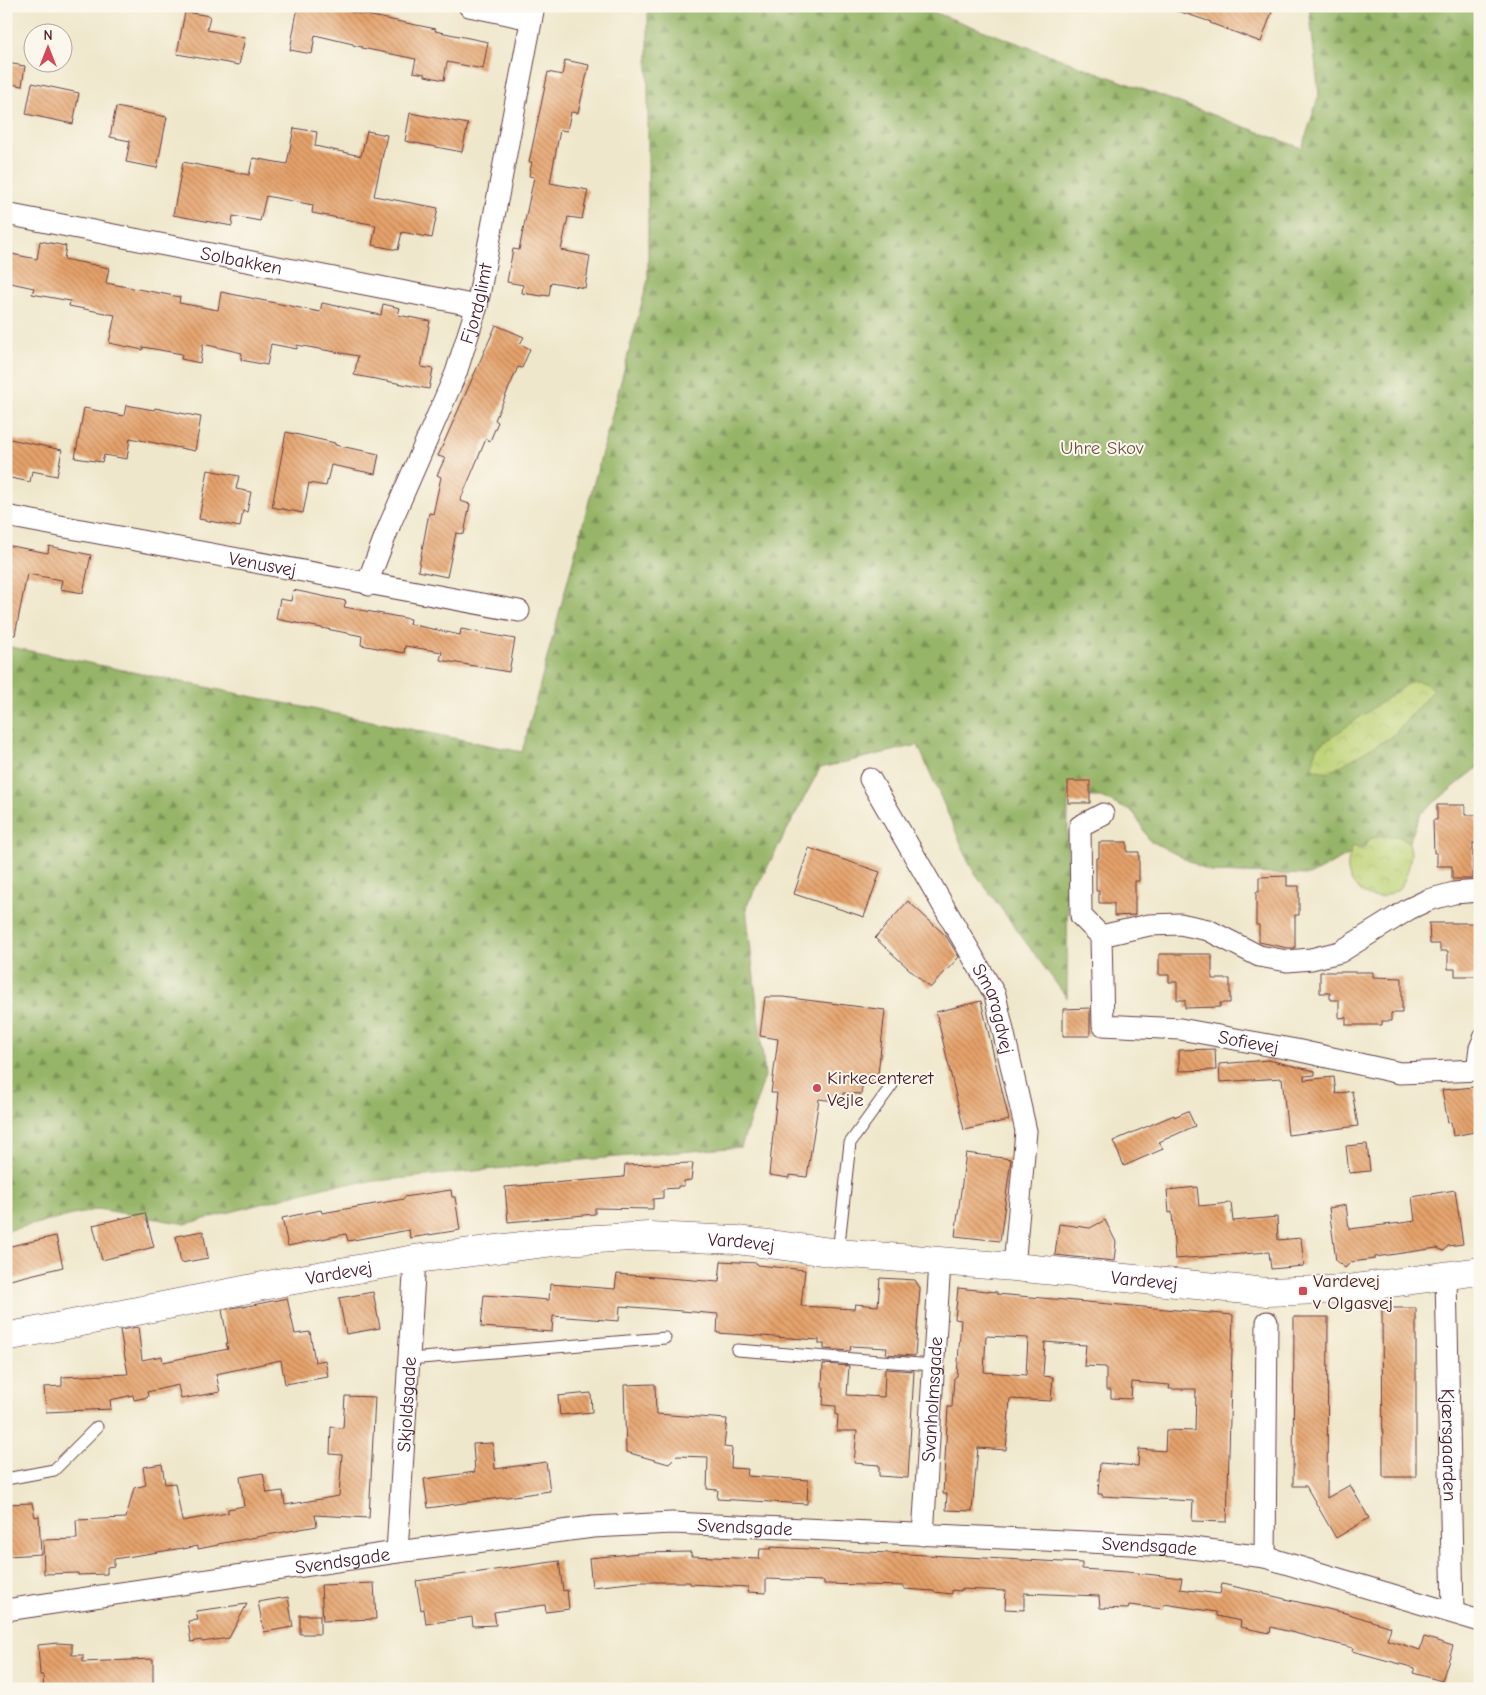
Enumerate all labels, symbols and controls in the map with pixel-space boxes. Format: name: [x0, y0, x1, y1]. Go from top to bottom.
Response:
north arrow: [22, 22, 72, 72]
text: N: [43, 27, 53, 44]
street label: Solbakken: [199, 242, 284, 280]
street label: Fjordglimt: [456, 261, 497, 347]
park label: Uhre Skov: [1060, 437, 1144, 459]
street label: Venusvej: [227, 547, 298, 582]
street label: Smaragdvej: [967, 960, 1018, 1056]
street label: Sofievej: [1216, 1026, 1280, 1059]
place label: Kirkecenteret Vejle: [827, 1067, 934, 1111]
marker: Kirkecenteret Vejle: [811, 1082, 823, 1094]
street label: Vardevej: [707, 1229, 776, 1257]
street label: Vardevej: [304, 1257, 374, 1290]
street label: Vardevej: [1110, 1267, 1179, 1295]
place label: Vardevej v Olgasvej: [1312, 1270, 1393, 1314]
marker: Vardevej v Olgasvej: [1297, 1285, 1309, 1297]
street label: Svanholmsgade: [918, 1336, 947, 1463]
street label: Skjoldsgade: [393, 1356, 421, 1453]
street label: Kjærsgaarden: [1436, 1388, 1461, 1502]
street label: Svendsgade: [697, 1514, 793, 1541]
street label: Svendsgade: [1101, 1533, 1198, 1561]
street label: Svendsgade: [294, 1543, 391, 1579]

